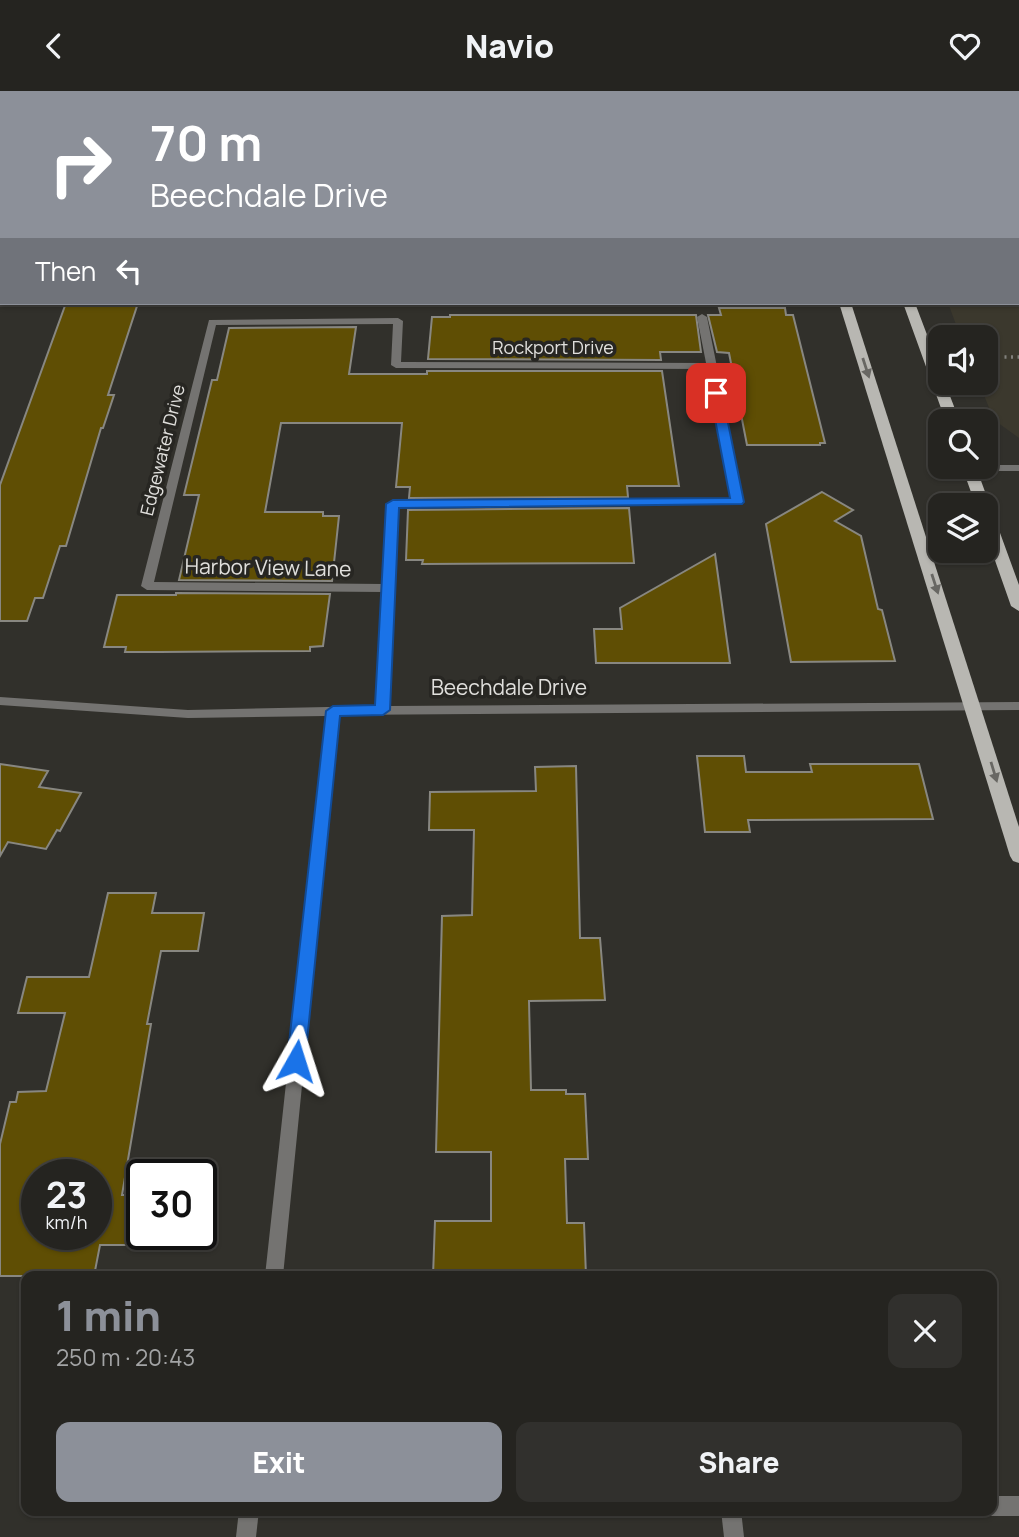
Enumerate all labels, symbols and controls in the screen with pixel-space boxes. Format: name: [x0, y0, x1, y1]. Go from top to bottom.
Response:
text: Navio: [465, 24, 554, 68]
icon: back: [35, 27, 73, 65]
icon: heart: [946, 27, 984, 65]
text: 70 m: [150, 109, 262, 176]
icon: right: [35, 119, 126, 210]
text: Beechdale Drive: [150, 173, 388, 217]
icon: left: [110, 252, 148, 290]
text: Then: [35, 253, 96, 289]
map controls: [928, 325, 998, 563]
button: sound: [928, 325, 998, 395]
street label: Rockport Drive: [492, 335, 614, 359]
one-way arrow: [861, 357, 872, 378]
pin: [686, 363, 746, 423]
icon: arrive: [697, 374, 735, 412]
street label: Edgewater Drive: [134, 382, 190, 518]
button: search: [928, 409, 998, 479]
button: layers: [928, 493, 998, 563]
street label: Harbor View Lane: [184, 552, 352, 582]
one-way arrow: [931, 574, 941, 595]
street label: Beechdale Drive: [431, 673, 587, 701]
one-way arrow: [989, 762, 999, 783]
position arrow: [259, 1024, 333, 1098]
speed limit sign: 30: [126, 1159, 217, 1250]
text: 23: [46, 1171, 87, 1219]
text: km/h: [46, 1210, 87, 1234]
text: 1 min: [56, 1286, 161, 1344]
button: close: [888, 1294, 962, 1368]
text: 250 m · 20:43: [56, 1341, 195, 1373]
button: Exit: [56, 1422, 502, 1502]
button: Share: [516, 1422, 962, 1502]

